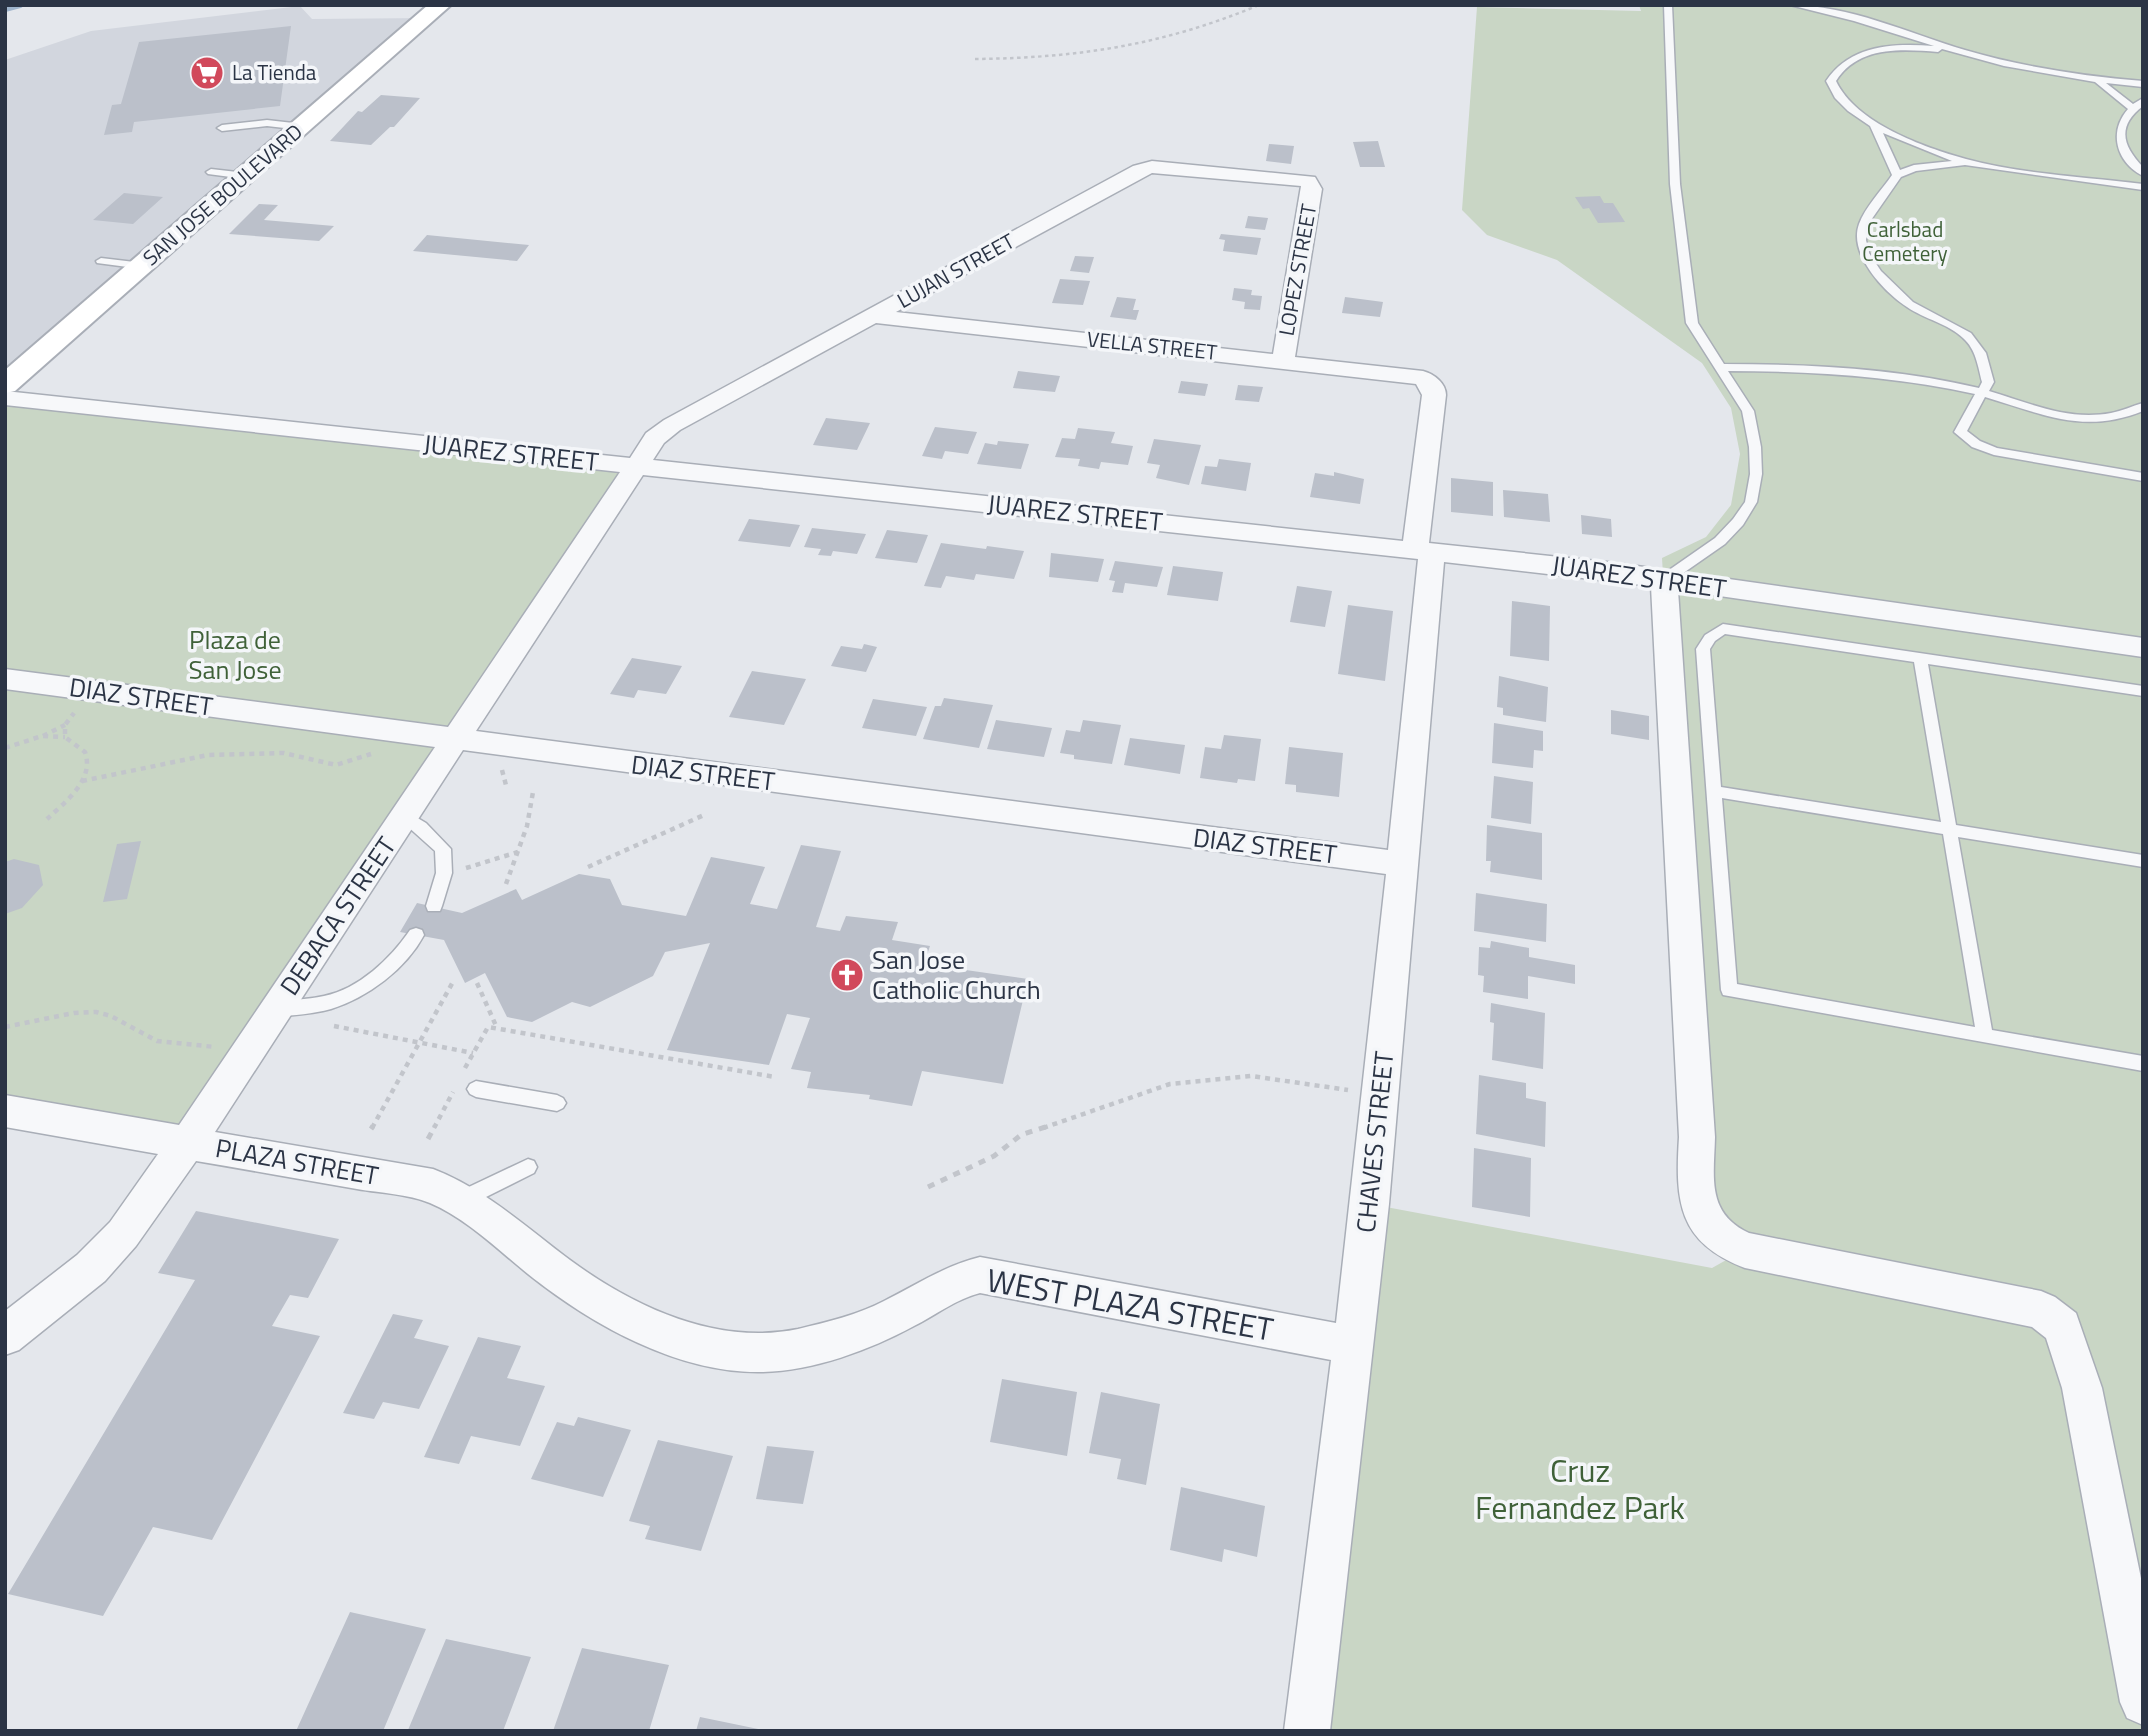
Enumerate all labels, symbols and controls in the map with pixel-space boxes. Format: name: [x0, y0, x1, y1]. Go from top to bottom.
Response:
supermarket icon: La Tienda: [188, 54, 226, 92]
place label: La Tienda: [232, 56, 317, 88]
street label: SAN JOSE BOULEVARD: [135, 116, 309, 273]
street label: LOPEZ STREET: [1270, 202, 1324, 338]
park label: Carlsbad Cemetery: [1862, 213, 1948, 269]
street label: LUJAN STREET: [891, 225, 1020, 316]
street label: VELLA STREET: [1085, 322, 1219, 368]
street label: JUAREZ STREET: [422, 424, 601, 481]
street label: JUAREZ STREET: [986, 484, 1165, 541]
street label: JUAREZ STREET: [1549, 545, 1729, 608]
park label: Plaza de San Jose: [188, 620, 282, 689]
street label: DIAZ STREET: [67, 667, 216, 726]
street label: DIAZ STREET: [629, 744, 777, 801]
street label: DIAZ STREET: [1191, 817, 1339, 874]
street label: DEBACA STREET: [270, 828, 405, 1003]
place label: San Jose Catholic Church: [872, 940, 1041, 1009]
church icon: San Jose Catholic Church: [828, 956, 866, 994]
street label: CHAVES STREET: [1346, 1049, 1403, 1234]
street label: PLAZA STREET: [213, 1128, 382, 1195]
street label: WEST PLAZA STREET: [983, 1255, 1277, 1353]
park label: Cruz Fernandez Park: [1475, 1446, 1685, 1531]

